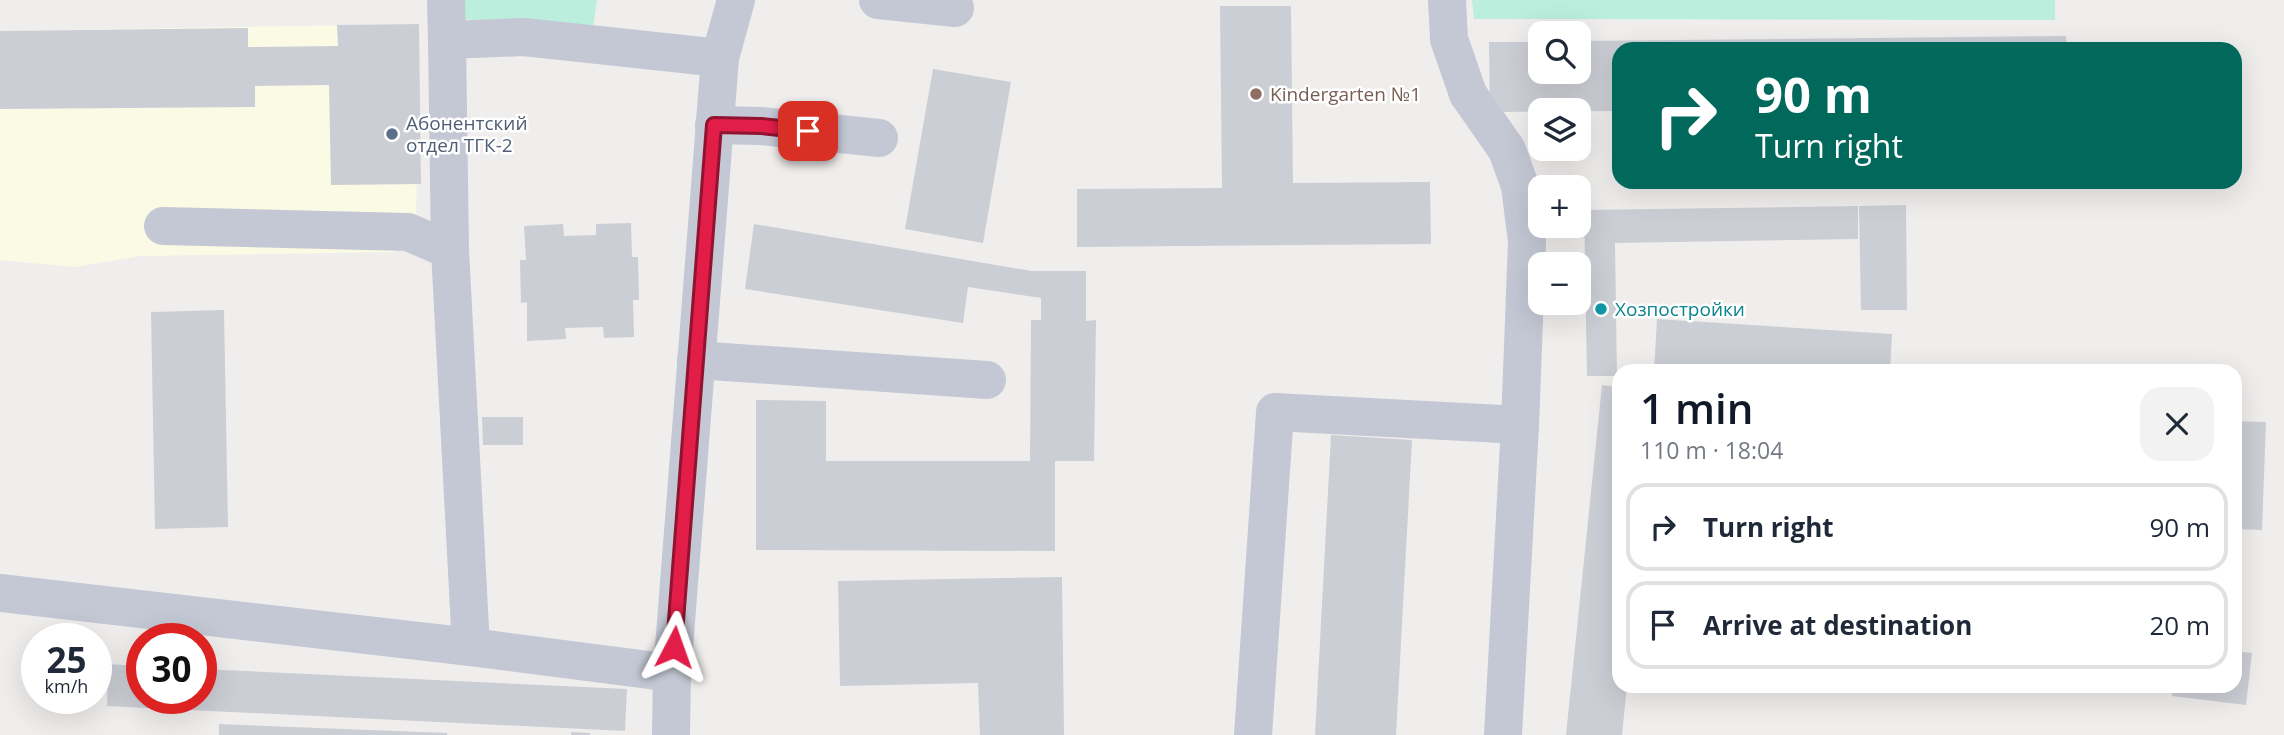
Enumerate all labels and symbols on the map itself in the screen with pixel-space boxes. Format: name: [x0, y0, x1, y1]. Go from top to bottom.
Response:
place label: Kindergarten №1: [1270, 81, 1421, 107]
marker: Kindergarten №1: [1248, 86, 1264, 102]
pin: [778, 101, 838, 161]
place label: Абонентский отдел ТГК-2: [406, 110, 527, 158]
marker: Абонентский отдел ТГК-2: [384, 126, 400, 142]
place label: Хозпостройки: [1615, 296, 1745, 322]
marker: Хозпостройки: [1593, 301, 1609, 317]
position arrow: [637, 610, 711, 684]
speed limit sign: 30: [126, 623, 217, 714]

